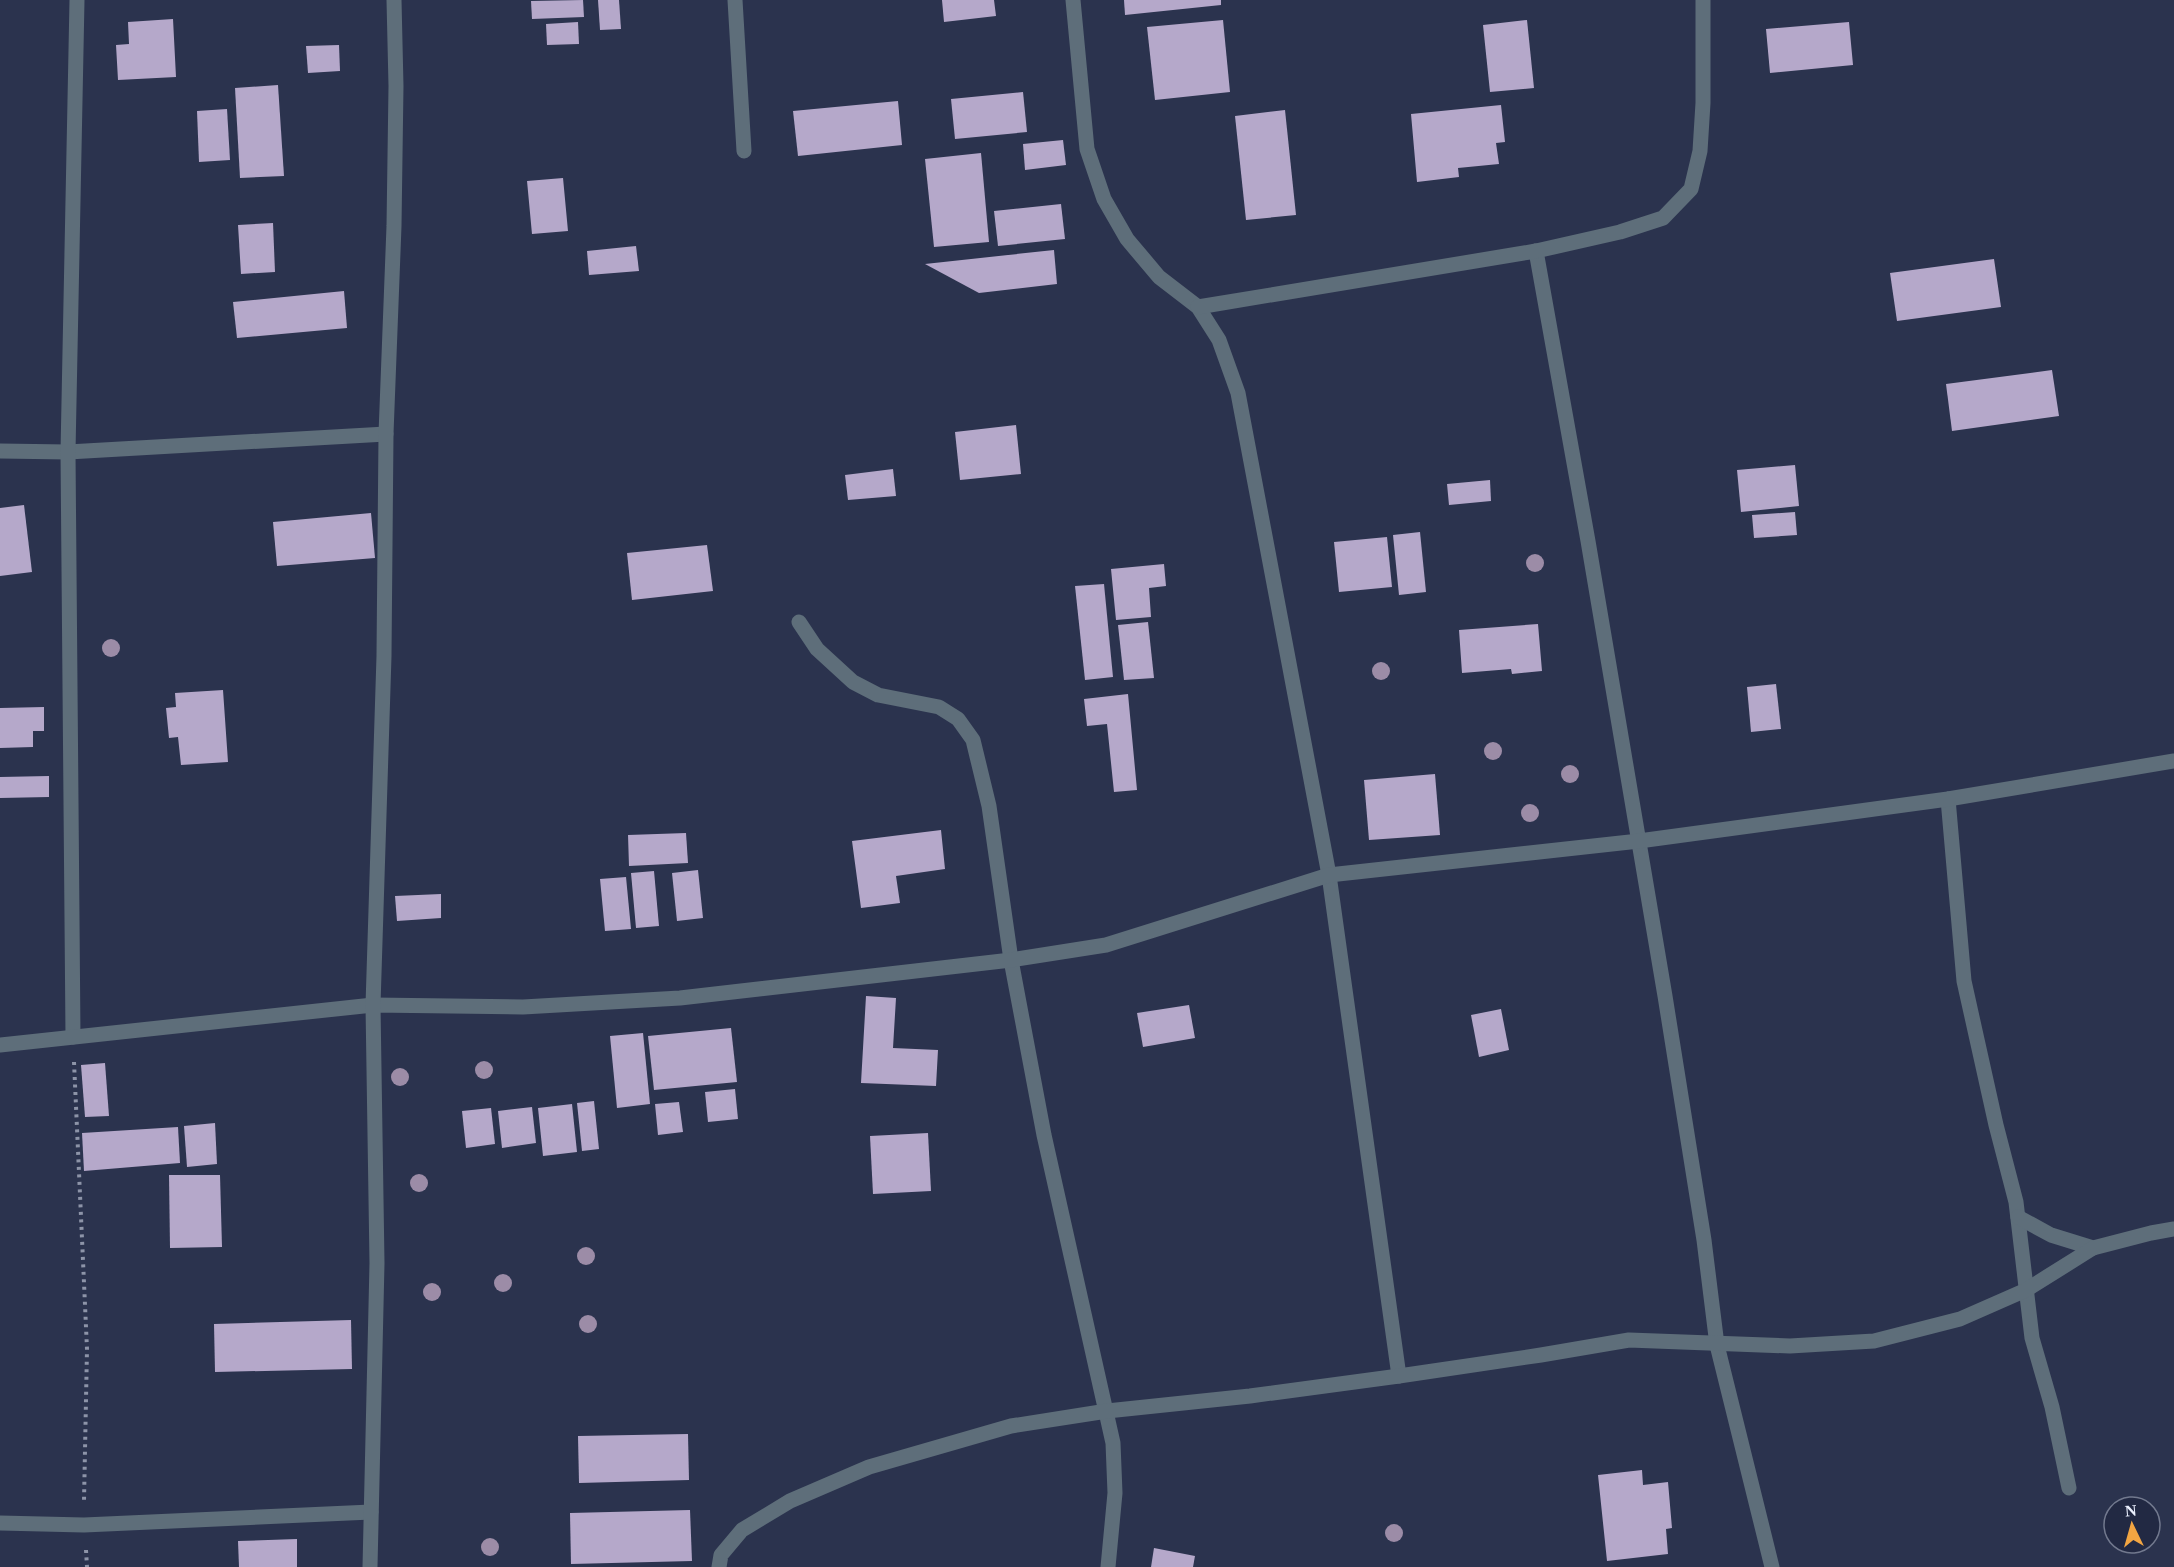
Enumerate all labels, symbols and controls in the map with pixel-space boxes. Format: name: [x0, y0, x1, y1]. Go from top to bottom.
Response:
north arrow: [2102, 1495, 2162, 1555]
text: N: [2124, 1502, 2138, 1520]

